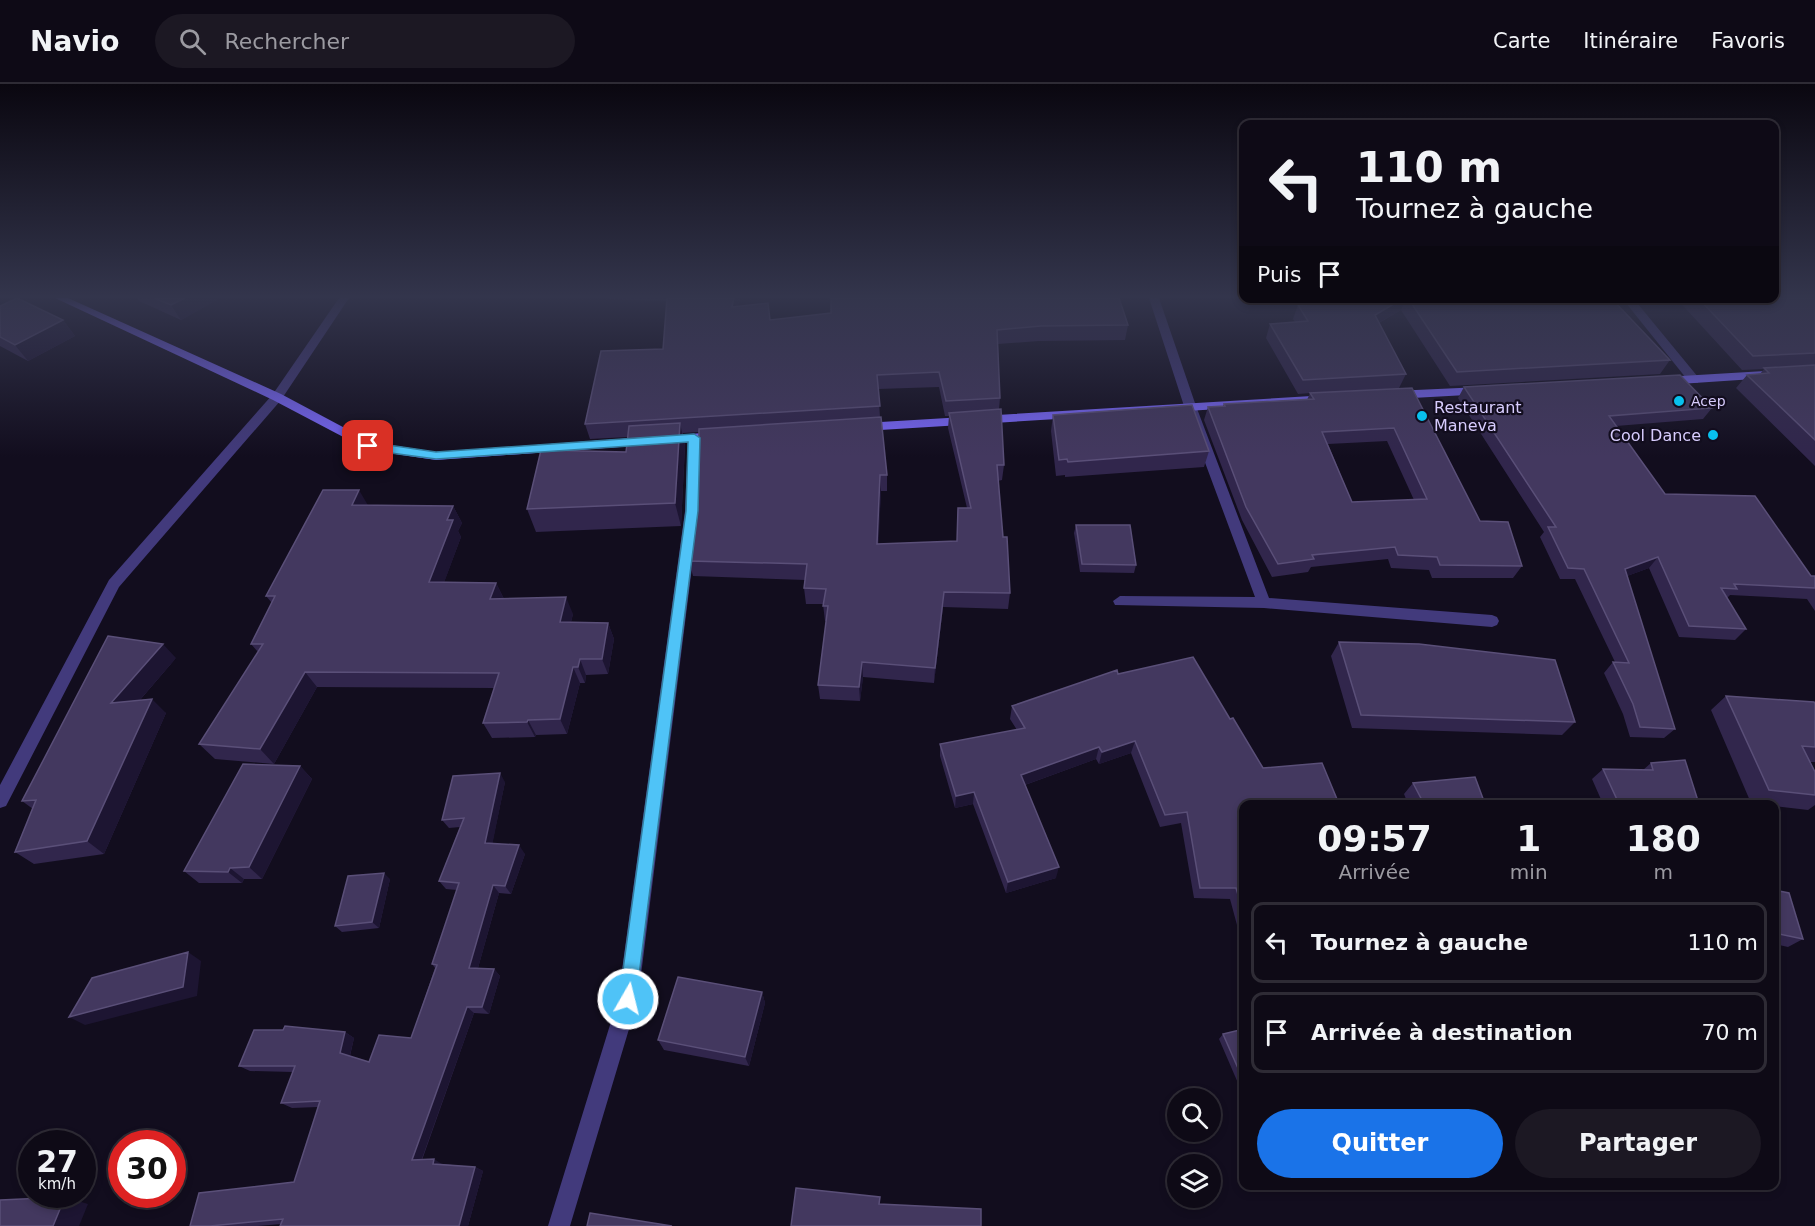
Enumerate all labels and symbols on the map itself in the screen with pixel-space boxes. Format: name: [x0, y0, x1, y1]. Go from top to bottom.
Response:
place label: Acep: [1691, 393, 1726, 409]
marker: Acep: [1672, 394, 1686, 408]
place label: Restaurant Maneva: [1434, 398, 1522, 435]
marker: Restaurant Maneva: [1415, 409, 1429, 423]
pin: [342, 420, 393, 471]
place label: Cool Dance: [1610, 426, 1701, 445]
marker: Cool Dance: [1706, 428, 1720, 442]
position arrow: [596, 967, 660, 1031]
speed limit sign: 30: [108, 1130, 186, 1208]

